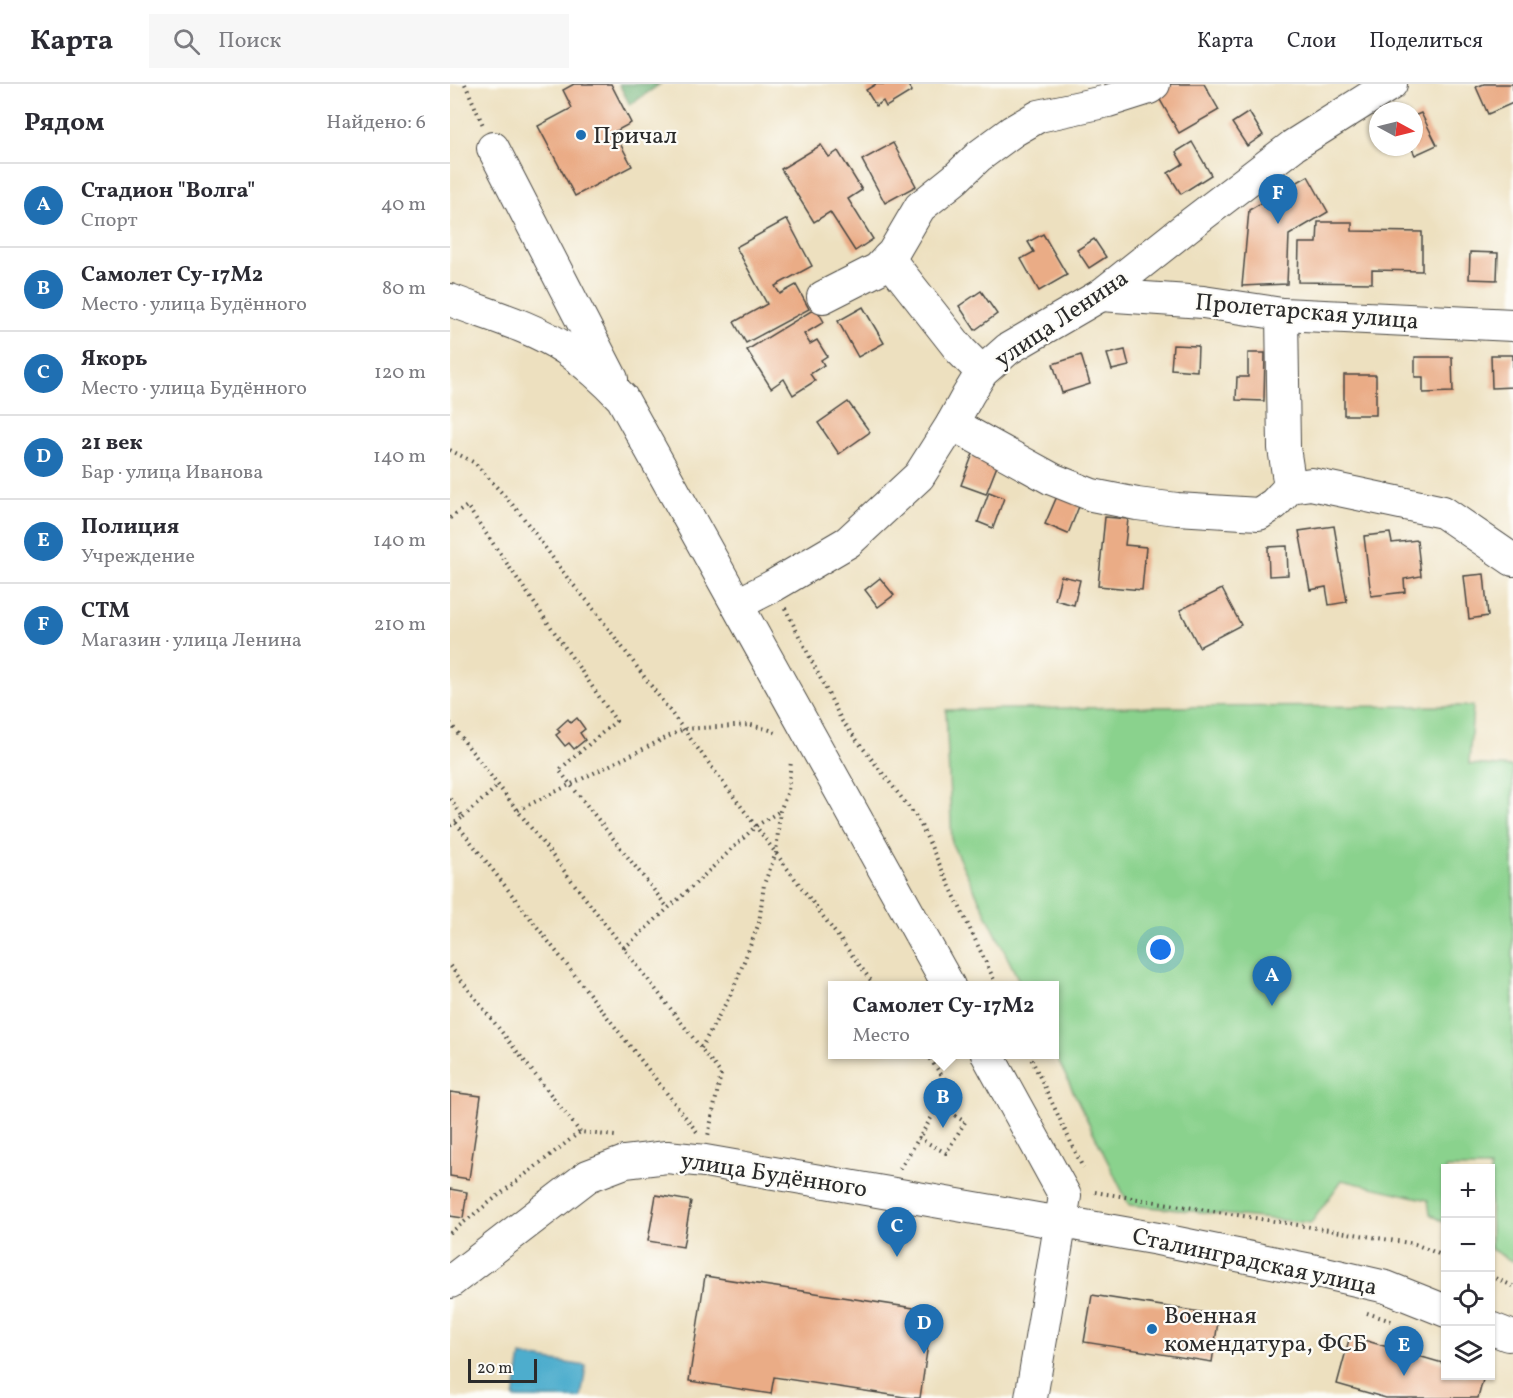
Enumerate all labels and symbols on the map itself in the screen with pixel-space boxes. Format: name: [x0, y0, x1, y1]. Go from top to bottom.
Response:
north arrow: [1369, 102, 1423, 156]
place label: Причал: [593, 120, 677, 154]
marker: Причал: [574, 128, 588, 142]
pin: F: [1258, 174, 1298, 224]
street label: улица Ленина: [988, 262, 1136, 377]
street label: Пролетарская улица: [1193, 286, 1420, 340]
your location: [1146, 935, 1175, 964]
pin: A: [1252, 956, 1292, 1006]
pin: B: [924, 1078, 962, 1128]
street label: улица Будённого: [678, 1144, 870, 1208]
pin: C: [878, 1208, 916, 1257]
street label: Сталинградская улица: [1129, 1220, 1380, 1306]
place label: Военная комендатура, ФСБ: [1164, 1300, 1367, 1362]
pin: D: [904, 1304, 944, 1354]
marker: Военная комендатура, ФСБ: [1145, 1322, 1159, 1336]
pin: E: [1384, 1326, 1424, 1376]
scale bar: [468, 1356, 537, 1384]

